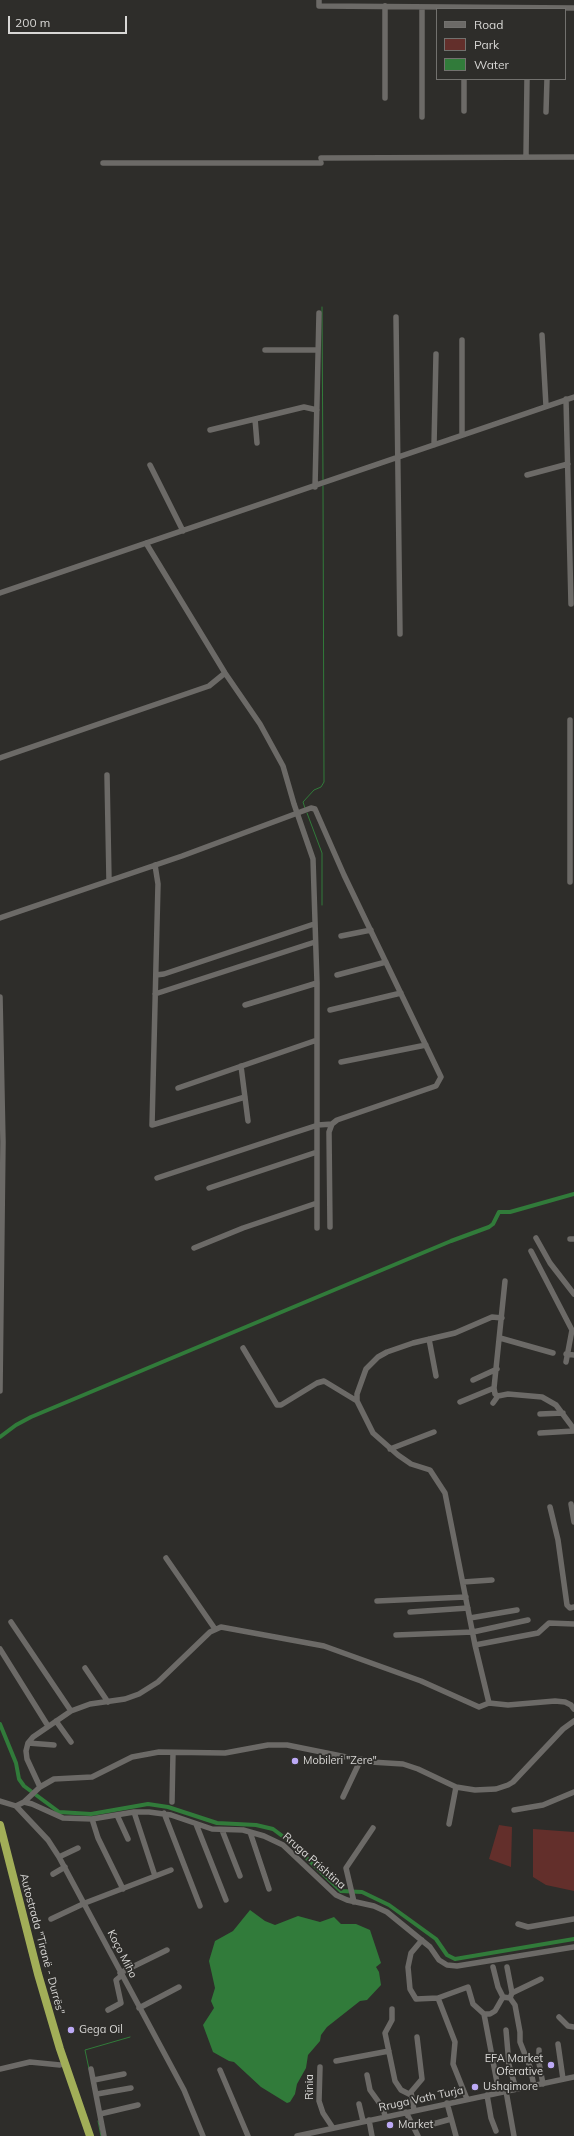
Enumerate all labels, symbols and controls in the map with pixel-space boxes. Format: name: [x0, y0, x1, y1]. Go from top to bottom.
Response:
scale bar: [10, 8, 129, 34]
legend: [436, 8, 566, 80]
text: 200 m: [15, 15, 50, 30]
text: Road: [474, 17, 503, 32]
text: Park: [474, 37, 499, 52]
text: Water: [474, 57, 509, 72]
place label: Mobileri "Zere": [303, 1754, 377, 1768]
marker: Mobileri "Zere": [290, 1756, 300, 1766]
street label: Rruga Prishtina: [280, 1830, 348, 1892]
street label: Autostrada "Tiranë - Durrës": [17, 1872, 67, 2016]
street label: Koço Miho: [104, 1928, 140, 1980]
place label: Gega Oil: [79, 2023, 123, 2037]
marker: Gega Oil: [66, 2025, 76, 2035]
place label: EFA Market Oferative: [485, 2052, 543, 2078]
marker: EFA Market Oferative: [546, 2060, 556, 2070]
street label: Rinia: [303, 2074, 317, 2100]
place label: Ushqimore: [483, 2080, 538, 2094]
marker: Ushqimore: [470, 2082, 480, 2092]
street label: Rruga Vath Turja: [377, 2084, 465, 2114]
place label: Market: [398, 2118, 433, 2132]
marker: Market: [385, 2120, 395, 2130]

